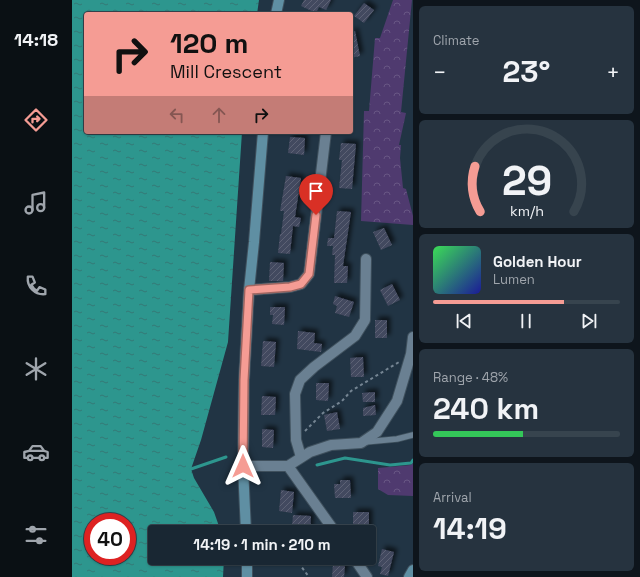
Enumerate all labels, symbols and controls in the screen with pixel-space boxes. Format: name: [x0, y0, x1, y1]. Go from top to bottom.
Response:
text: 120 m: [170, 25, 248, 61]
text: 14:18: [14, 28, 58, 51]
icon: right: [104, 28, 156, 80]
text: Climate: [433, 32, 479, 49]
text: 23°: [503, 52, 550, 91]
text: −: [433, 58, 447, 86]
text: +: [606, 58, 620, 86]
text: Mill Crescent: [170, 60, 282, 83]
icon: left: [166, 104, 188, 126]
icon: ahead: [208, 104, 230, 126]
icon: right: [250, 104, 272, 126]
icon: directions: [22, 106, 50, 134]
text: 29: [501, 154, 552, 207]
pin: [299, 174, 333, 215]
icon: arrive: [305, 180, 327, 202]
icon: music: [22, 189, 50, 217]
text: km/h: [509, 202, 544, 220]
text: Golden Hour: [493, 252, 582, 271]
text: Lumen: [493, 271, 535, 288]
icon: phone: [22, 272, 50, 300]
icon: previous: [453, 310, 475, 332]
icon: pause: [515, 310, 537, 332]
icon: next: [578, 310, 600, 332]
icon: climate: [22, 355, 50, 383]
text: Range · 48%: [433, 369, 508, 386]
text: 240 km: [433, 389, 539, 428]
icon: car: [22, 438, 50, 466]
position arrow: [222, 445, 264, 487]
text: Arrival: [433, 489, 472, 506]
text: 14:19: [433, 509, 507, 548]
speed limit sign: 40: [84, 513, 136, 565]
icon: filters: [22, 521, 50, 549]
text: 14:19 · 1 min · 210 m: [193, 535, 331, 554]

